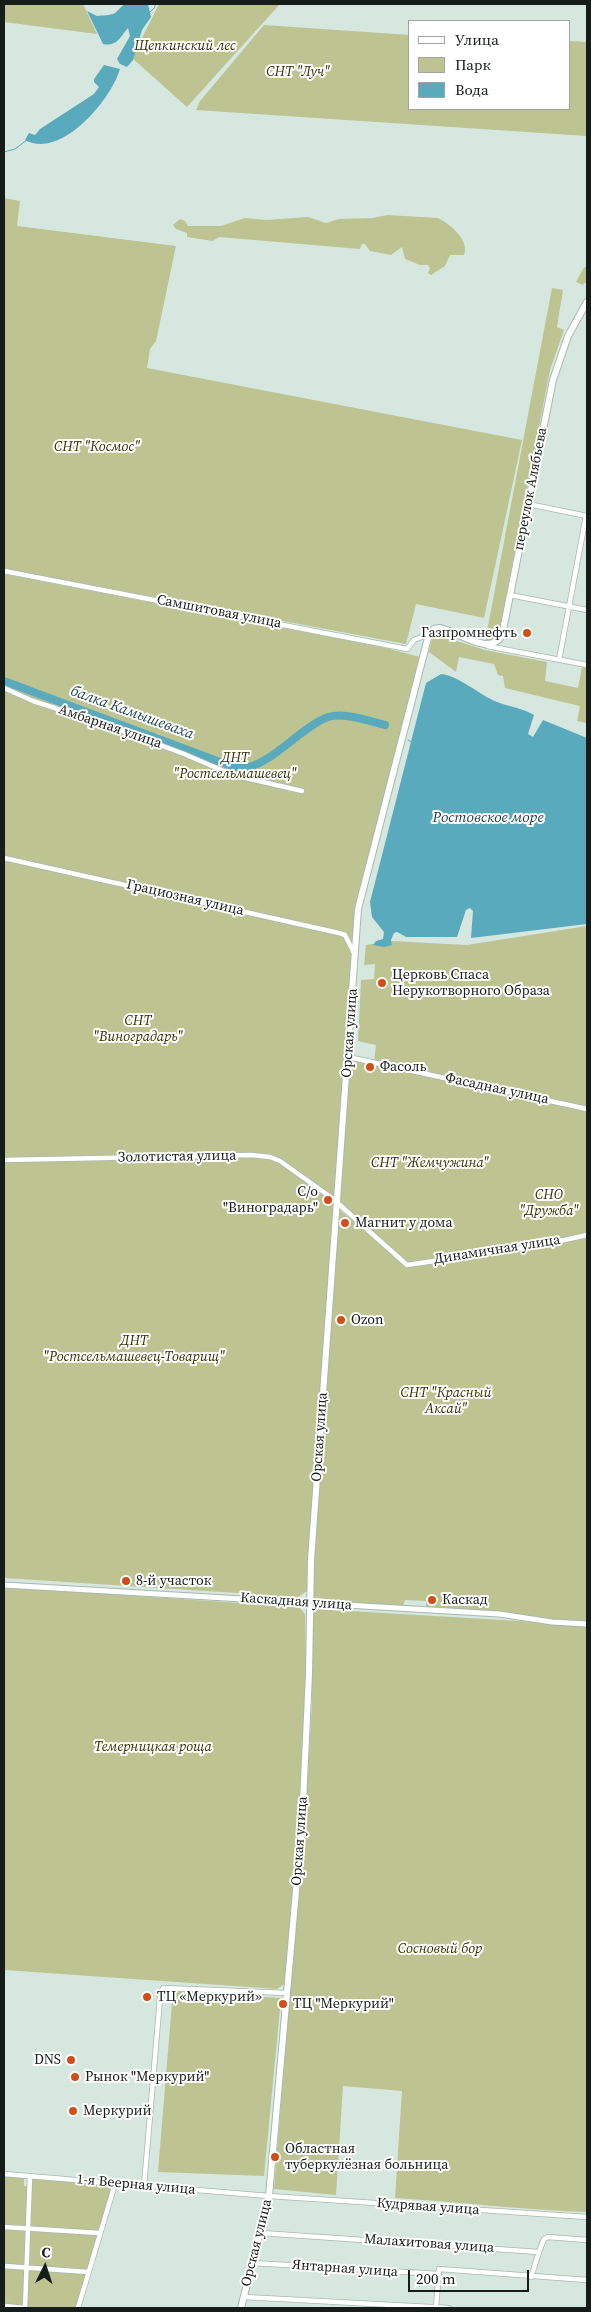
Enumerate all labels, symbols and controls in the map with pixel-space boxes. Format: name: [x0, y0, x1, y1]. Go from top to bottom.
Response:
legend: [408, 20, 571, 110]
text: Улица: [455, 29, 499, 50]
park label: Щепкинский лес: [134, 38, 236, 54]
text: Парк: [455, 54, 491, 75]
park label: СНТ "Луч": [266, 64, 330, 80]
text: Вода: [455, 79, 489, 100]
street label: переулок Алябьева: [511, 426, 551, 552]
park label: СНТ "Космос": [54, 439, 140, 455]
street label: Самшитовая улица: [155, 592, 283, 632]
place label: Газпромнефть: [421, 625, 517, 641]
marker: Газпромнефть: [521, 627, 533, 639]
water label: балка Камышеваха: [68, 682, 196, 744]
street label: Амбарная улица: [56, 701, 164, 753]
park label: ДНТ "Ростсельмашевец": [173, 750, 297, 782]
water label: Ростовское море: [432, 809, 544, 827]
street label: Грациозная улица: [125, 876, 245, 920]
place label: Церковь Спаса Нерукотворного Образа: [392, 967, 550, 1000]
marker: Церковь Спаса Нерукотворного Образа: [376, 977, 388, 989]
street label: Орская улица: [338, 988, 362, 1078]
park label: СНТ "Виноградарь": [93, 1013, 183, 1046]
place label: Фасоль: [380, 1059, 427, 1075]
marker: Фасоль: [364, 1061, 376, 1073]
street label: Фасадная улица: [444, 1070, 550, 1108]
street label: Золотистая улица: [118, 1148, 236, 1166]
park label: СНТ "Жемчужина": [371, 1155, 489, 1171]
place label: С/о "Виноградарь": [223, 1184, 318, 1216]
park label: СНО "Дружба": [519, 1187, 579, 1220]
marker: С/о "Виноградарь": [322, 1194, 334, 1206]
place label: Магнит у дома: [355, 1215, 453, 1231]
marker: Магнит у дома: [339, 1217, 351, 1229]
street label: Динамичная улица: [433, 1232, 561, 1268]
place label: Ozon: [351, 1312, 383, 1328]
marker: Ozon: [335, 1314, 347, 1326]
park label: ДНТ "Ростсельмашевец-Товарищ": [43, 1333, 225, 1365]
park label: СНТ "Красный Аксай": [400, 1385, 492, 1418]
street label: Орская улица: [308, 1392, 332, 1482]
place label: 8-й участок: [136, 1573, 212, 1589]
marker: 8-й участок: [120, 1575, 132, 1587]
street label: Каскадная улица: [240, 1590, 352, 1614]
place label: Каскад: [442, 1592, 488, 1608]
marker: Каскад: [426, 1594, 438, 1606]
park label: Темерницкая роща: [94, 1739, 212, 1755]
street label: Орская улица: [288, 1796, 312, 1886]
park label: Сосновый бор: [398, 1941, 482, 1957]
place label: ТЦ «Меркурий»: [157, 1989, 262, 2005]
marker: ТЦ «Меркурий»: [141, 1991, 153, 2003]
place label: ТЦ "Меркурий": [293, 1996, 394, 2012]
marker: ТЦ "Меркурий": [277, 1998, 289, 2010]
place label: DNS: [34, 2052, 61, 2068]
marker: DNS: [65, 2054, 77, 2066]
place label: Рынок "Меркурий": [85, 2069, 209, 2085]
marker: Рынок "Меркурий": [69, 2071, 81, 2083]
place label: Меркурий: [83, 2103, 152, 2119]
marker: Меркурий: [67, 2105, 79, 2117]
place label: Областная туберкулёзная больница: [285, 2141, 448, 2174]
marker: Областная туберкулёзная больница: [269, 2151, 281, 2163]
street label: 1-я Веерная улица: [76, 2171, 196, 2199]
street label: Кудрявая улица: [376, 2195, 480, 2219]
street label: Орская улица: [238, 2197, 276, 2289]
street label: Малахитовая улица: [363, 2231, 495, 2257]
north arrow: [20, 2242, 70, 2292]
text: С: [41, 2242, 51, 2262]
street label: Янтарная улица: [291, 2257, 399, 2281]
scale bar: [411, 2260, 532, 2292]
text: 200 m: [416, 2268, 456, 2289]

